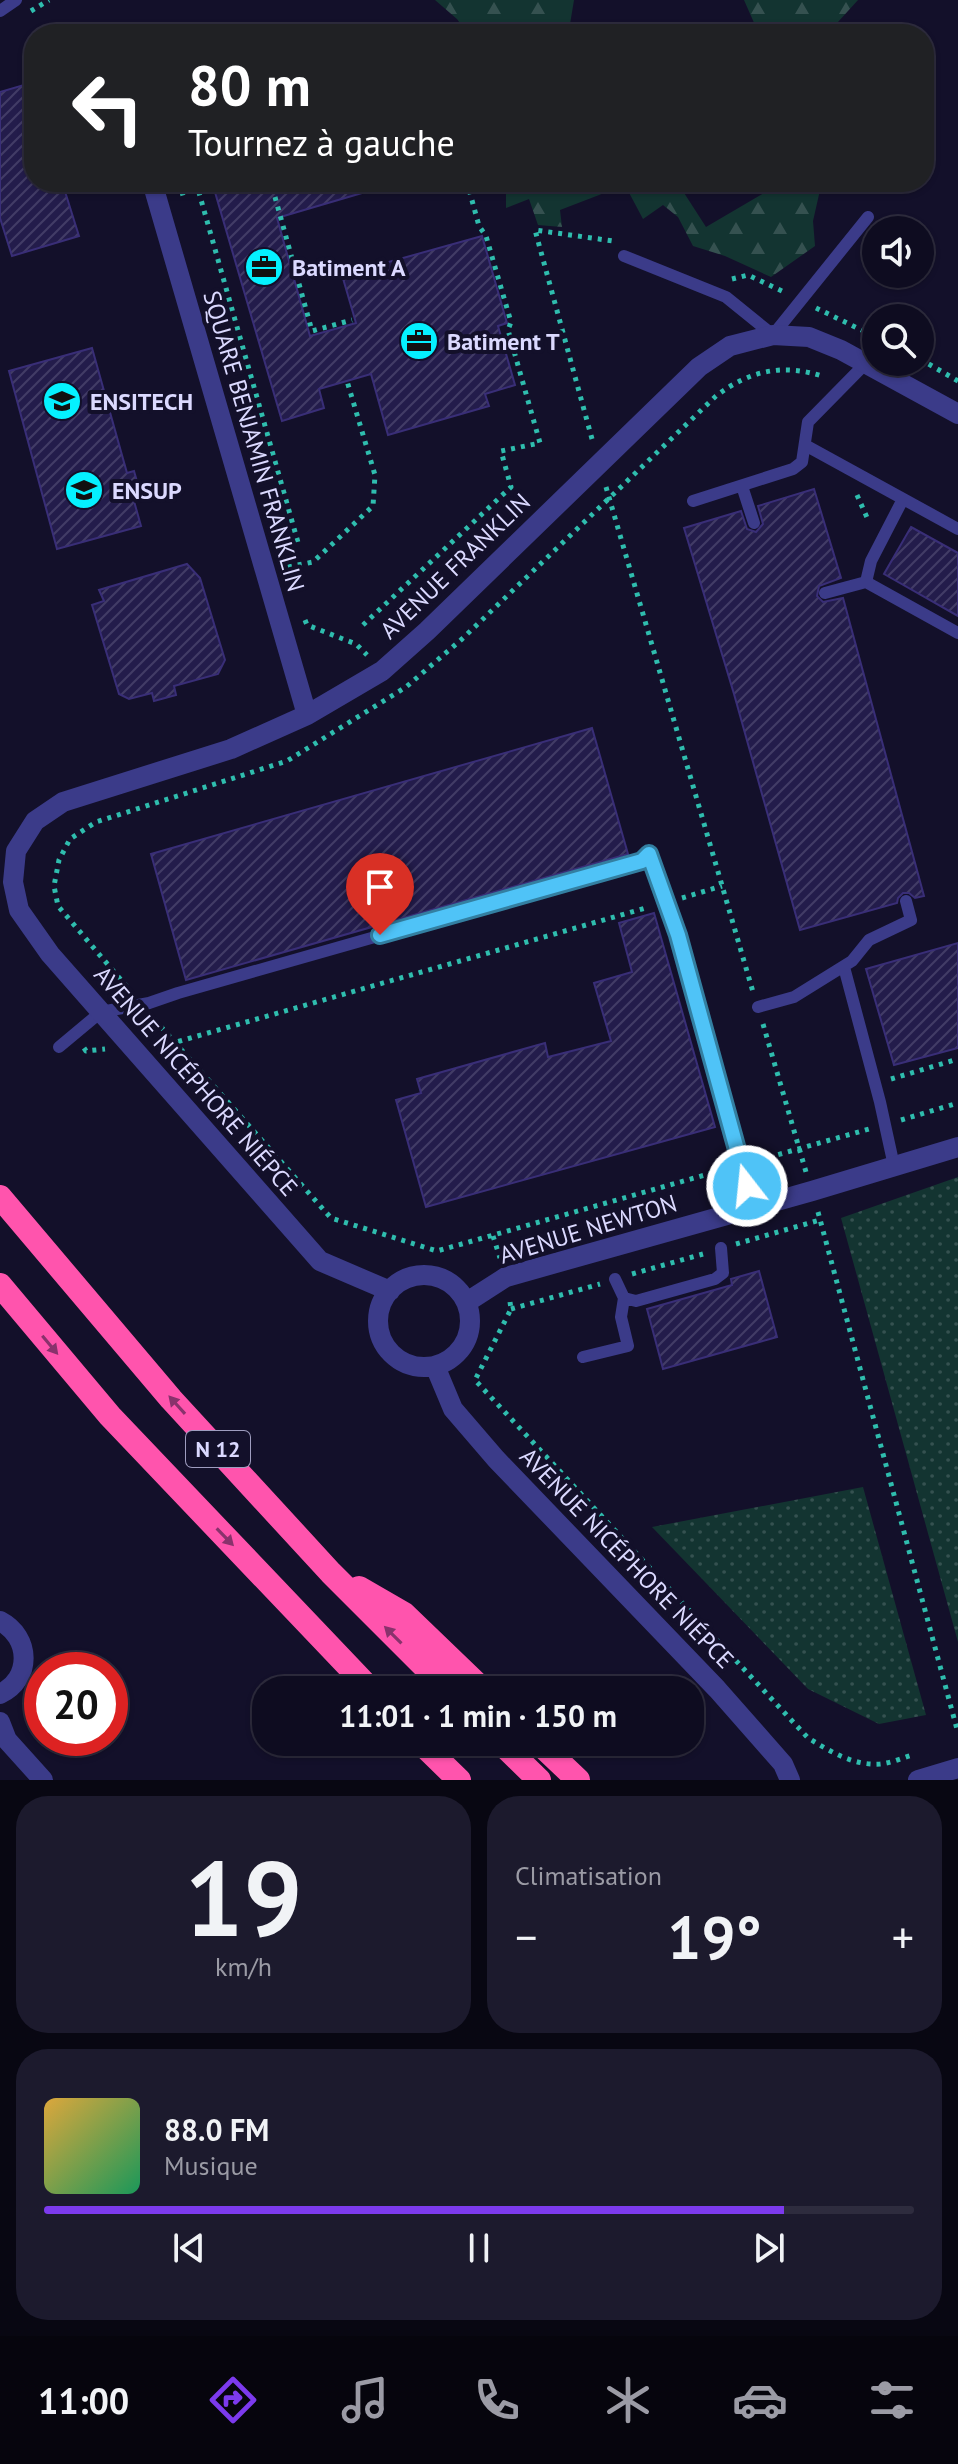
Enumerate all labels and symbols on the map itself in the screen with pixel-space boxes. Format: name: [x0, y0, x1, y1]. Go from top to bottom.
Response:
office icon: Batiment A: [243, 246, 285, 288]
place label: Batiment A: [292, 252, 406, 283]
street label: SQUARE BENJAMIN FRANKLIN: [196, 287, 312, 595]
office icon: Batiment T: [398, 320, 440, 362]
place label: Batiment T: [447, 326, 560, 357]
school or university icon: ENSITECH: [41, 380, 83, 422]
place label: ENSITECH: [90, 386, 193, 417]
school or university icon: ENSUP: [63, 469, 105, 511]
place label: ENSUP: [112, 475, 182, 506]
street label: AVENUE FRANKLIN: [373, 486, 537, 646]
pin: [346, 853, 414, 935]
street label: AVENUE NICÉPHORE NIÉPCE: [87, 959, 305, 1203]
position arrow: [705, 1144, 789, 1228]
street label: AVENUE NEWTON: [495, 1187, 681, 1271]
one-way arrow: [41, 1335, 58, 1355]
one-way arrow: [168, 1395, 186, 1414]
road number: N 12: [186, 1431, 250, 1467]
street label: AVENUE NICÉPHORE NIÉPCE: [513, 1441, 741, 1675]
one-way arrow: [216, 1527, 234, 1546]
one-way arrow: [384, 1626, 403, 1645]
speed limit sign: 20: [24, 1652, 128, 1756]

